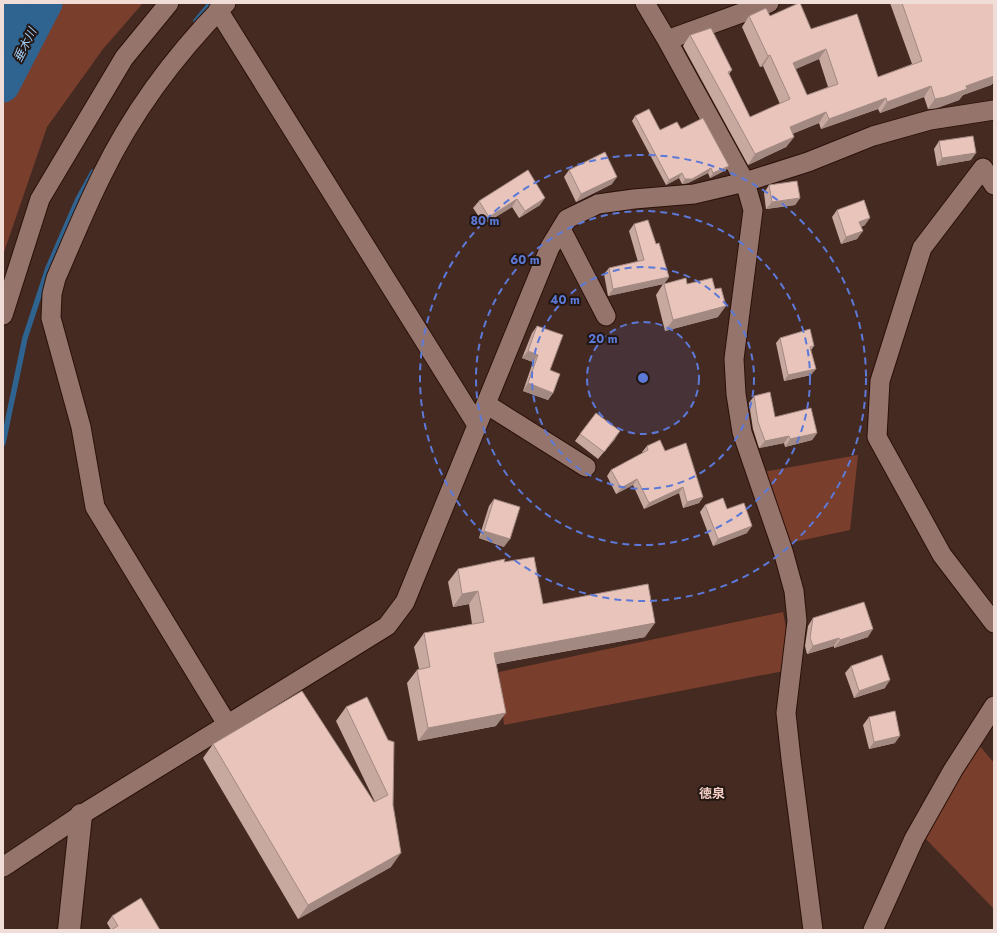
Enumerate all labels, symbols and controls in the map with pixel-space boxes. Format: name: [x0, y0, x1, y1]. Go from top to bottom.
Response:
water label: 垂木川: [9, 23, 42, 65]
text: 80 m: [471, 212, 500, 230]
text: 60 m: [510, 251, 540, 269]
text: 40 m: [550, 291, 580, 309]
text: 20 m: [588, 330, 618, 348]
centre of rings: [636, 371, 650, 385]
district label: 徳泉: [699, 784, 725, 803]

